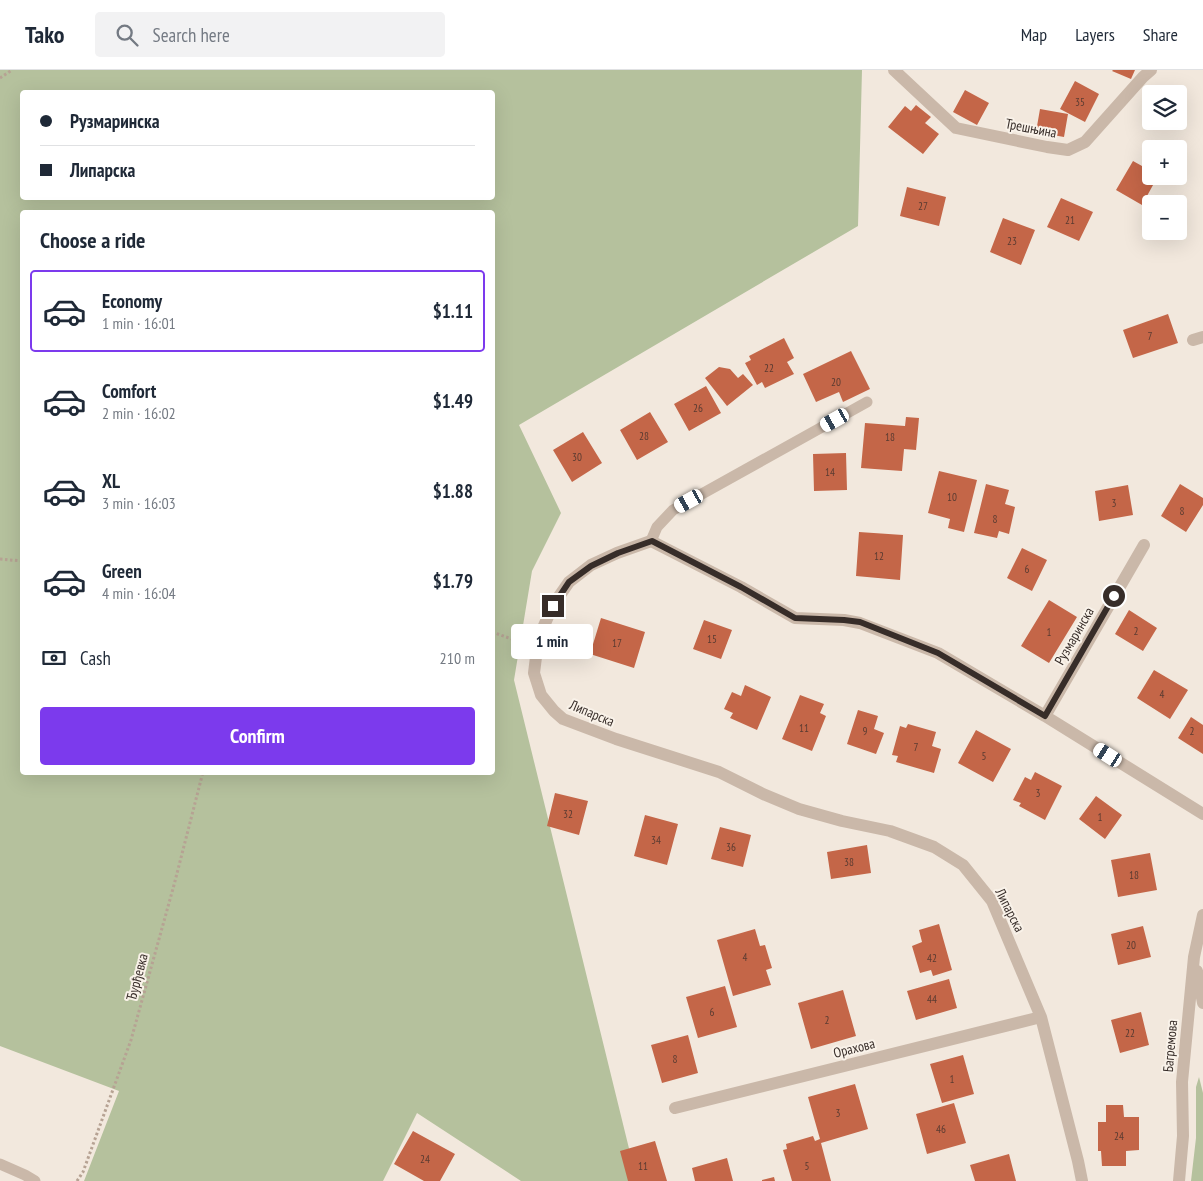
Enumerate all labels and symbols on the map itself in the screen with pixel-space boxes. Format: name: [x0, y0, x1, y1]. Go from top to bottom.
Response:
house number: 35: [1075, 95, 1085, 109]
street label: Трешњина: [1004, 114, 1058, 142]
house number: 27: [918, 199, 928, 213]
house number: 21: [1065, 213, 1075, 227]
house number: 23: [1007, 234, 1017, 248]
house number: 7: [1148, 329, 1153, 343]
house number: 22: [764, 361, 774, 375]
house number: 20: [831, 375, 841, 389]
house number: 26: [693, 401, 703, 415]
car: [818, 406, 851, 434]
house number: 28: [639, 429, 649, 443]
house number: 18: [885, 430, 895, 444]
house number: 30: [572, 450, 582, 464]
house number: 14: [825, 465, 835, 479]
car: [672, 487, 705, 515]
house number: 10: [947, 490, 957, 504]
house number: 3: [1112, 496, 1117, 510]
house number: 8: [1180, 504, 1185, 518]
house number: 8: [993, 512, 998, 526]
house number: 12: [874, 549, 884, 563]
house number: 6: [1025, 562, 1030, 576]
route start: [1103, 585, 1125, 607]
route end: [542, 595, 564, 617]
street label: Рузмаринска: [1050, 604, 1098, 668]
callout: 1 min: [512, 624, 594, 658]
house number: 2: [1134, 624, 1139, 638]
house number: 1: [1047, 625, 1052, 639]
house number: 15: [707, 632, 717, 646]
house number: 17: [612, 636, 622, 650]
house number: 4: [1160, 687, 1165, 701]
street label: Липарска: [566, 695, 617, 730]
house number: 11: [799, 721, 809, 735]
house number: 9: [863, 724, 868, 738]
house number: 2: [1190, 724, 1195, 738]
house number: 7: [914, 740, 919, 754]
car: [1091, 741, 1124, 769]
house number: 5: [982, 749, 987, 763]
house number: 3: [1036, 786, 1041, 800]
house number: 32: [563, 807, 573, 821]
house number: 1: [1098, 810, 1103, 824]
house number: 34: [651, 833, 661, 847]
house number: 36: [726, 840, 736, 854]
house number: 38: [844, 855, 854, 869]
house number: 18: [1129, 868, 1139, 882]
street label: Липарска: [991, 884, 1029, 935]
house number: 20: [1126, 938, 1136, 952]
house number: 4: [743, 950, 748, 964]
street label: Ђурђевка: [122, 951, 152, 1003]
house number: 42: [927, 951, 937, 965]
house number: 44: [927, 992, 937, 1006]
house number: 6: [710, 1005, 715, 1019]
house number: 2: [825, 1013, 830, 1027]
street label: Багремова: [1159, 1019, 1181, 1073]
house number: 22: [1125, 1026, 1135, 1040]
street label: Орахова: [831, 1034, 877, 1062]
house number: 8: [673, 1052, 678, 1066]
house number: 1: [950, 1072, 955, 1086]
house number: 3: [836, 1106, 841, 1120]
house number: 46: [936, 1122, 946, 1136]
house number: 24: [1114, 1129, 1124, 1143]
house number: 24: [420, 1152, 430, 1166]
house number: 11: [638, 1159, 648, 1173]
house number: 5: [805, 1159, 810, 1173]

